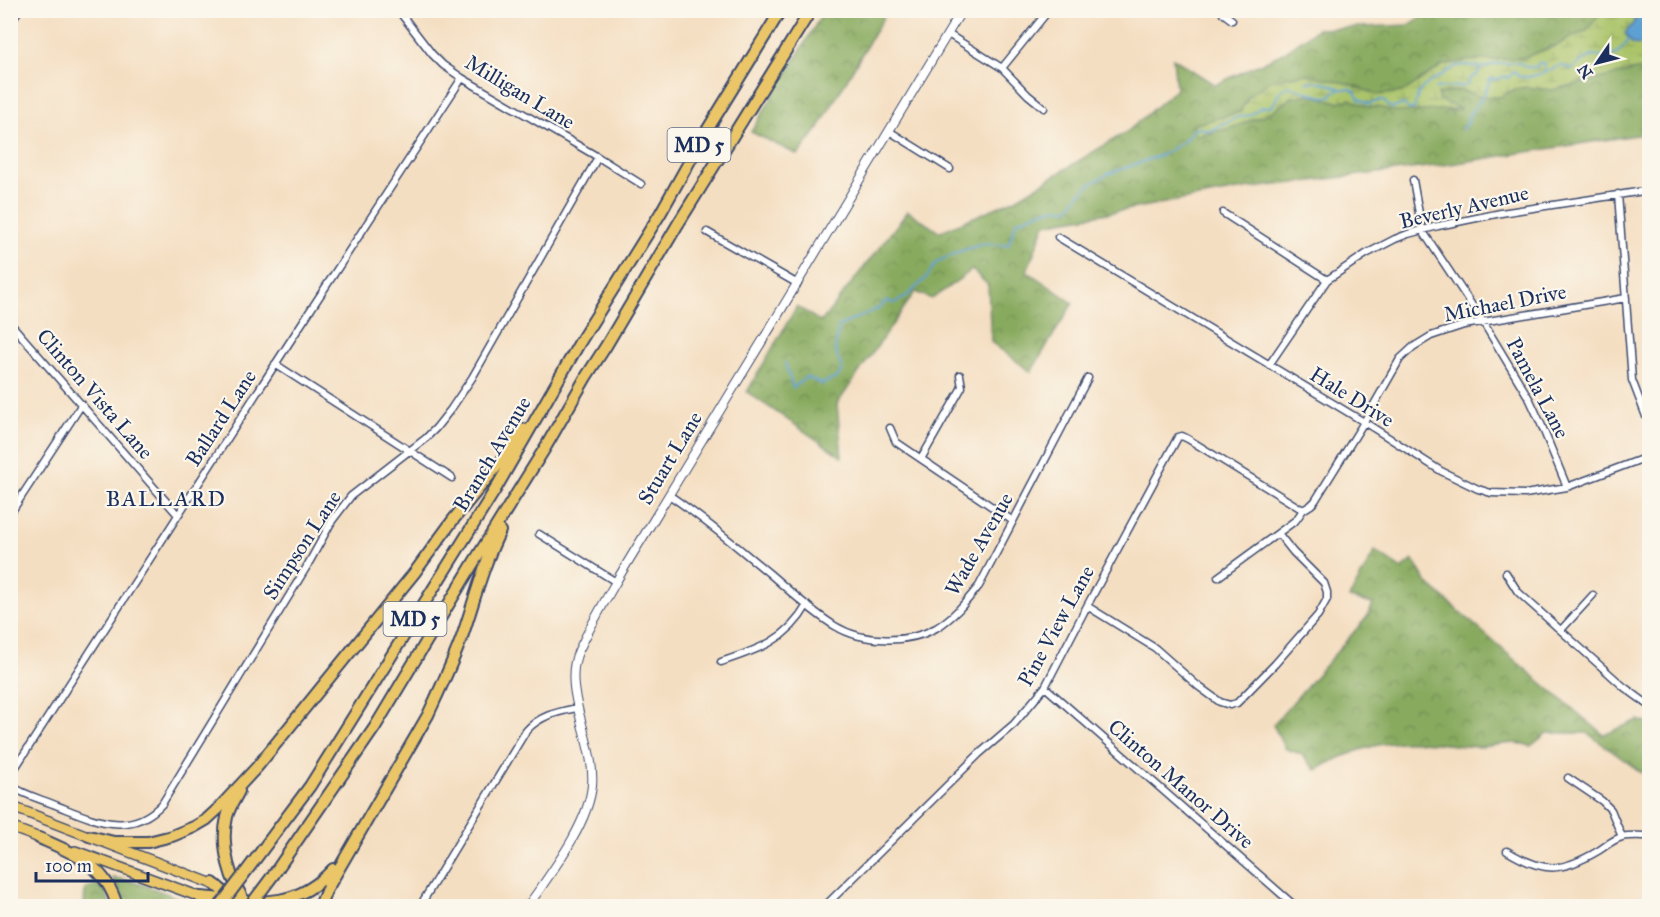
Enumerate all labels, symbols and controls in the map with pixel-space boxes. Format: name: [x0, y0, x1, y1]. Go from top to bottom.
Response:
north arrow: [1567, 33, 1627, 93]
street label: Milligan Lane: [460, 49, 580, 135]
text: N: [1573, 60, 1597, 82]
road number: MD 5: [668, 128, 730, 162]
street label: Beverly Avenue: [1397, 179, 1531, 234]
street label: Michael Drive: [1442, 278, 1569, 328]
street label: Clinton Vista Lane: [31, 323, 159, 465]
street label: Pamela Lane: [1501, 333, 1576, 443]
street label: Hale Drive: [1305, 361, 1399, 433]
street label: Ballard Lane: [180, 364, 262, 471]
street label: Branch Avenue: [447, 391, 537, 516]
street label: Stuart Lane: [632, 407, 708, 509]
district label: BALLARD: [106, 485, 226, 512]
street label: Simpson Lane: [257, 485, 347, 604]
street label: Wade Avenue: [939, 488, 1019, 600]
street label: Pine View Lane: [1012, 561, 1100, 691]
road number: MD 5: [384, 602, 446, 636]
street label: Clinton Manor Drive: [1103, 714, 1259, 855]
scale bar: [36, 845, 148, 883]
text: 100 m: [45, 855, 92, 877]

